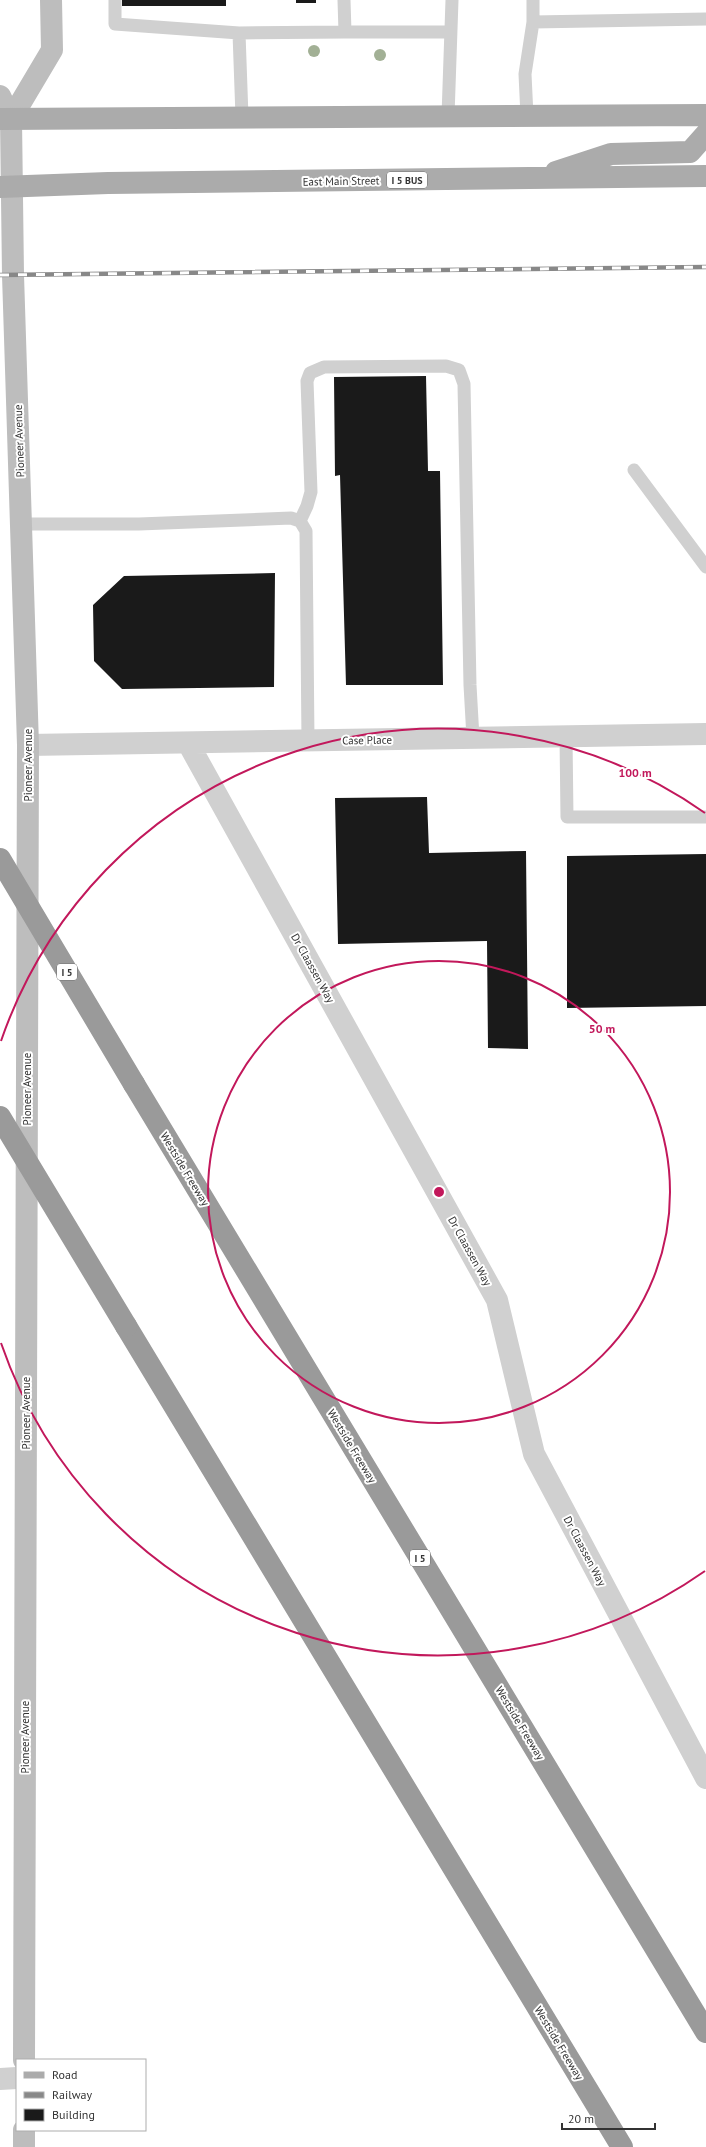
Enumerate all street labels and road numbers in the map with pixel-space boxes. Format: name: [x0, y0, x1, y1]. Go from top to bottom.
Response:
road number: I 5 BUS: [387, 172, 427, 188]
street label: East Main Street: [302, 173, 380, 189]
street label: Pioneer Avenue: [11, 404, 27, 478]
street label: Pioneer Avenue: [21, 728, 35, 801]
street label: Case Place: [342, 733, 392, 747]
street label: Dr Claassen Way: [288, 931, 338, 1006]
road number: I 5: [57, 964, 77, 980]
street label: Pioneer Avenue: [20, 1052, 34, 1125]
street label: Westside Freeway: [157, 1130, 213, 1209]
street label: Dr Claassen Way: [445, 1214, 495, 1289]
street label: Pioneer Avenue: [19, 1376, 33, 1449]
street label: Westside Freeway: [324, 1407, 380, 1486]
street label: Dr Claassen Way: [561, 1514, 610, 1589]
road number: I 5: [410, 1550, 430, 1566]
street label: Westside Freeway: [492, 1684, 548, 1763]
street label: Pioneer Avenue: [18, 1700, 32, 1773]
street label: Westside Freeway: [531, 2004, 587, 2083]

